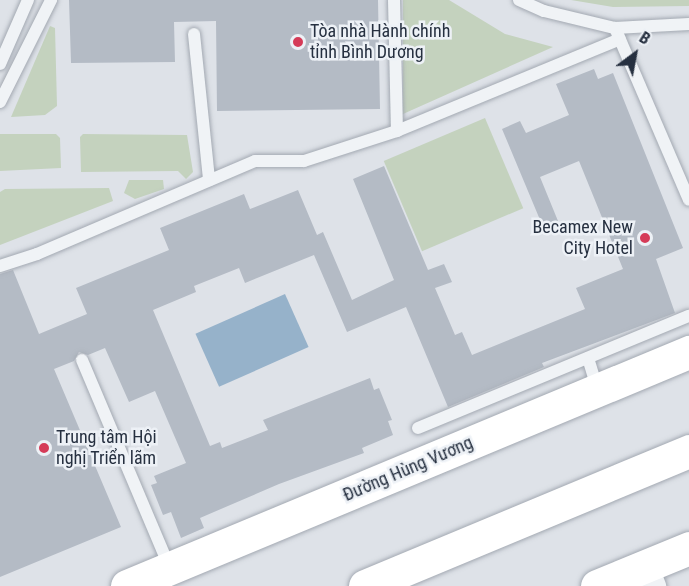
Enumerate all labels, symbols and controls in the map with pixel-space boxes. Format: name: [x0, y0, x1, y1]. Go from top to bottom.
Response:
place label: Tòa nhà Hành chính tỉnh Bình Dương: [310, 21, 450, 63]
north arrow: [605, 24, 665, 84]
text: B: [636, 28, 654, 49]
marker: Tòa nhà Hành chính tỉnh Bình Dương: [291, 35, 305, 49]
place label: Becamex New City Hotel: [532, 217, 633, 260]
marker: Becamex New City Hotel: [638, 231, 652, 245]
place label: Trung tâm Hội nghị Triển lãm: [56, 427, 157, 470]
street label: Đường Hùng Vương: [340, 432, 476, 506]
marker: Trung tâm Hội nghị Triển lãm: [37, 441, 51, 455]

